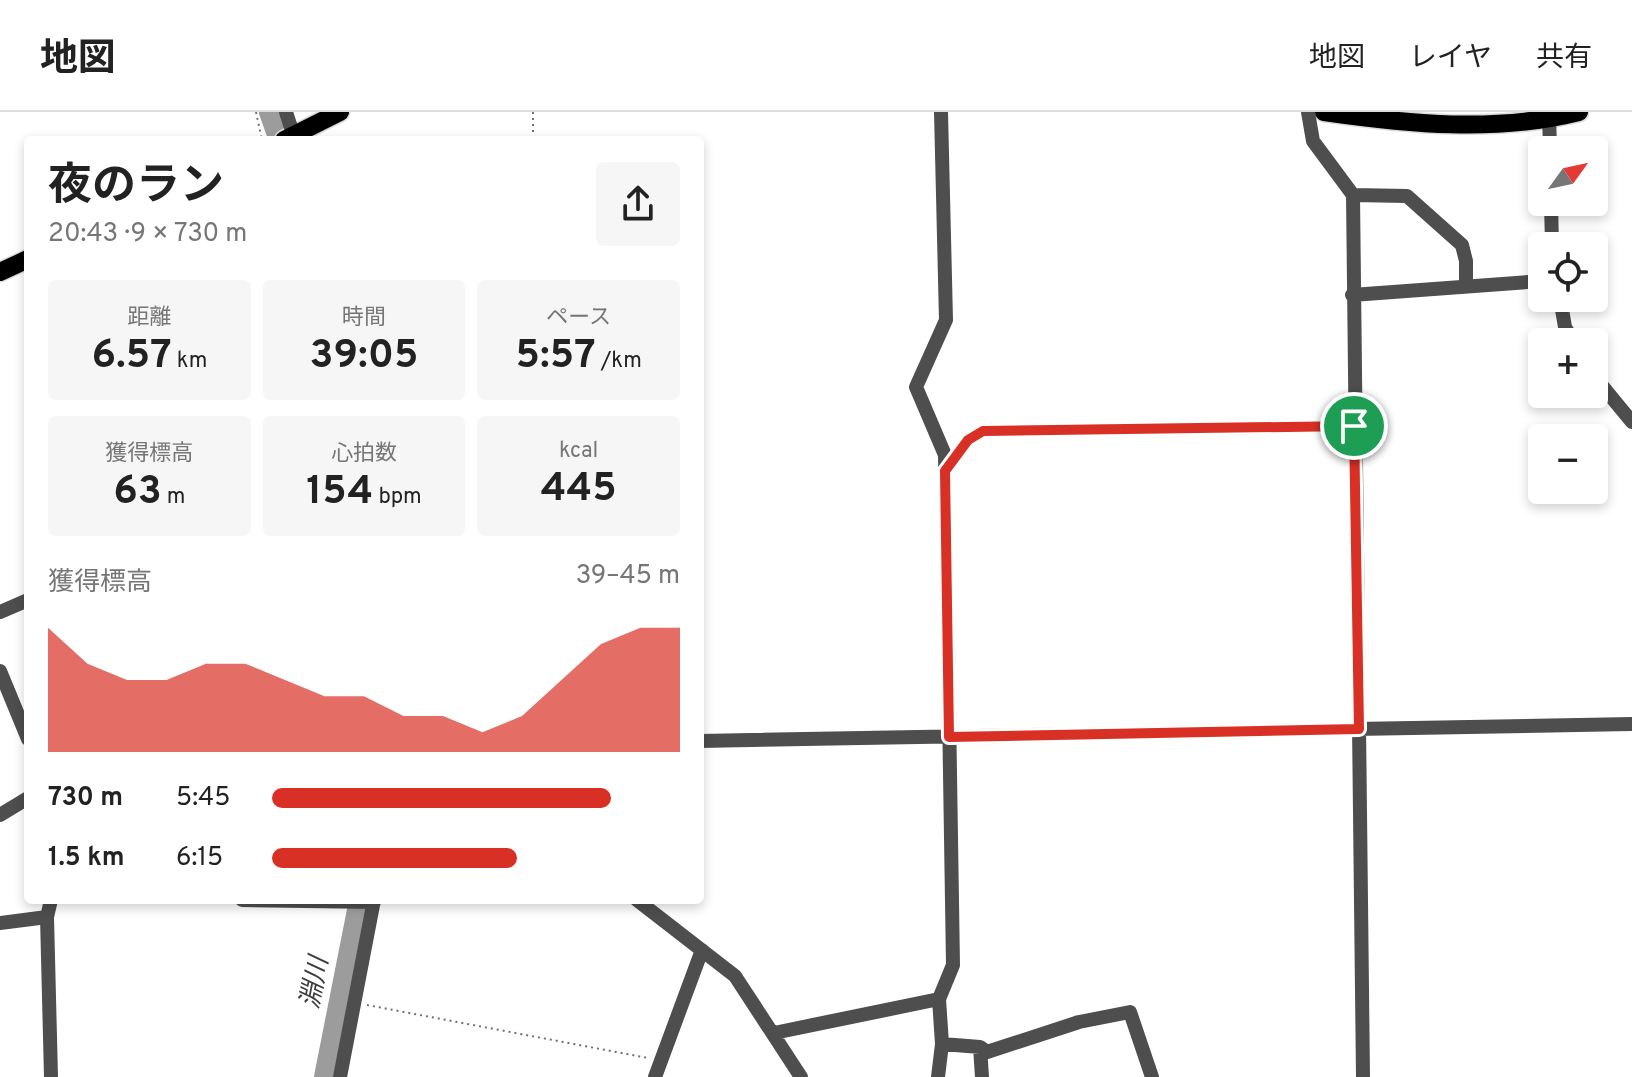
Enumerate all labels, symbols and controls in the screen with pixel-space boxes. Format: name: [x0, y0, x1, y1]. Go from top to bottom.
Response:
text: 地図: [40, 36, 116, 85]
text: 地図: [1309, 41, 1365, 77]
text: レイヤ: [1409, 41, 1492, 77]
text: 共有: [1536, 41, 1592, 77]
north arrow: [1528, 136, 1608, 216]
map controls: [1528, 136, 1608, 504]
text: 夜のラン: [48, 160, 224, 216]
button: share: [596, 162, 680, 246]
text: 20:43 · 9 × 730 m: [48, 218, 247, 251]
button: locate: [1528, 232, 1608, 312]
text: 距離: [127, 305, 171, 332]
text: 時間: [342, 305, 386, 332]
text: ペース: [546, 305, 611, 332]
button: +: [1528, 328, 1608, 408]
text: 6.57: [91, 332, 172, 382]
text: 39:05: [310, 332, 418, 382]
text: 5:57: [516, 332, 596, 382]
text: km: [172, 348, 207, 375]
text: /km: [596, 348, 642, 375]
pin: [1320, 392, 1388, 460]
icon: arrive: [1332, 404, 1376, 448]
button: −: [1528, 424, 1608, 504]
text: kcal: [559, 438, 598, 465]
text: 獲得標高: [105, 441, 193, 468]
text: 心拍数: [331, 441, 397, 468]
text: 445: [541, 465, 617, 515]
text: 63: [113, 468, 162, 518]
text: 154: [306, 468, 373, 518]
text: m: [162, 484, 186, 511]
text: bpm: [373, 484, 422, 511]
text: 39–45 m: [576, 560, 680, 593]
text: 獲得標高: [48, 567, 152, 600]
text: 730 m: [48, 782, 123, 815]
text: 5:45: [176, 782, 230, 815]
text: 1.5 km: [48, 842, 125, 875]
text: 6:15: [176, 842, 223, 875]
water label: 淵川: [295, 951, 338, 1012]

